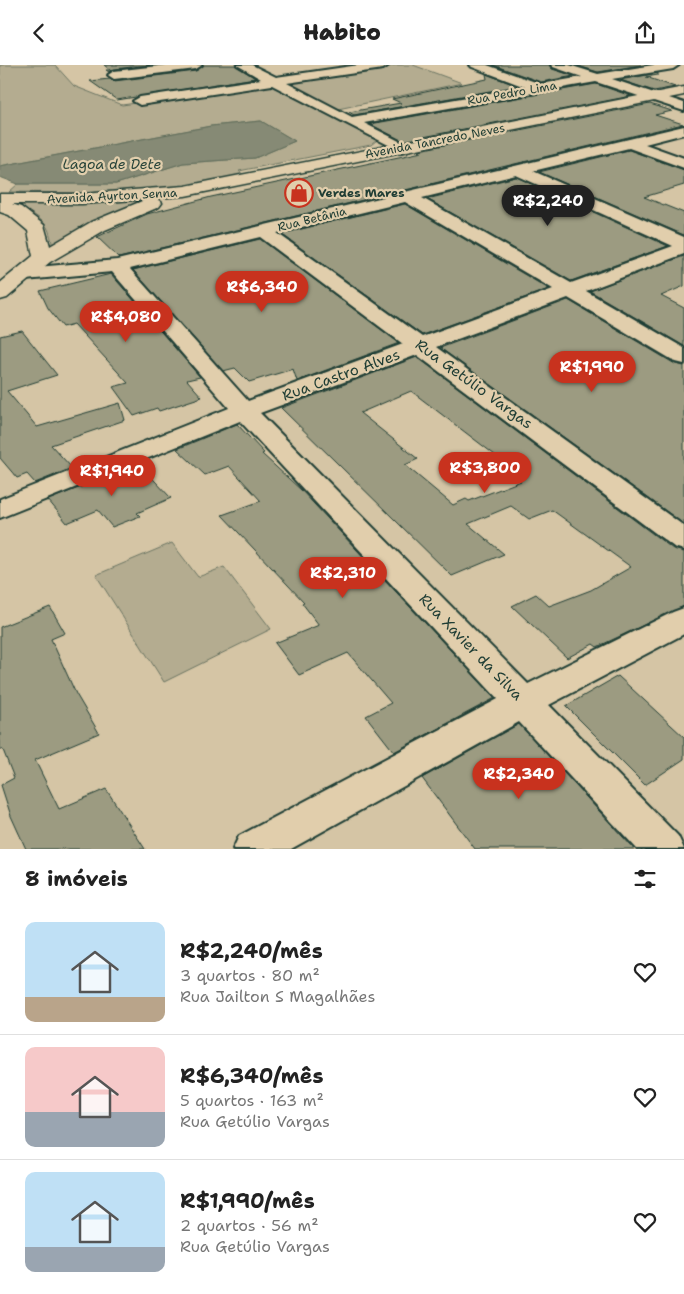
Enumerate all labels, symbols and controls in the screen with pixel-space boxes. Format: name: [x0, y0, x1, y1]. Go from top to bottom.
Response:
text: Habito: [303, 18, 381, 47]
icon: back: [25, 19, 53, 47]
icon: share: [631, 19, 659, 47]
street label: Rua Pedro Lima: [466, 77, 559, 109]
street label: Avenida Tancredo Neves: [364, 120, 506, 162]
water label: Lagoa de Dete: [63, 155, 162, 173]
shop icon: Verdes Mares: [284, 178, 314, 208]
street label: Avenida Ayrton Senna: [46, 185, 178, 207]
place label: Verdes Mares: [318, 185, 405, 201]
pin: R$2,240: [502, 185, 594, 227]
text: R$2,240: [513, 190, 583, 211]
street label: Rua Betânia: [276, 203, 349, 235]
pin: R$6,340: [216, 271, 308, 313]
text: R$6,340: [226, 276, 298, 297]
pin: R$4,080: [80, 301, 172, 343]
text: R$4,080: [91, 306, 161, 327]
street label: Rua Getúlio Vargas: [411, 335, 537, 433]
street label: Rua Castro Alves: [279, 344, 403, 406]
pin: R$1,990: [546, 351, 638, 393]
text: R$1,990: [560, 356, 624, 377]
pin: R$3,800: [439, 451, 531, 494]
pin: R$1,940: [66, 455, 158, 497]
text: R$3,800: [450, 457, 521, 478]
text: R$1,940: [80, 460, 144, 481]
pin: R$2,310: [297, 557, 389, 599]
text: R$2,310: [310, 562, 376, 583]
street label: Rua Xavier da Silva: [415, 589, 528, 705]
pin: R$2,340: [473, 757, 565, 800]
text: R$2,340: [483, 763, 555, 784]
text: 8 imóveis: [25, 865, 128, 893]
icon: filters: [631, 865, 659, 893]
text: R$2,240/mês: [180, 937, 323, 965]
icon: home: [65, 942, 125, 1002]
icon: heart: [631, 958, 659, 986]
text: 3 quartos · 80 m²: [180, 965, 320, 986]
text: Rua Jailton S Magalhães: [180, 986, 375, 1007]
text: R$6,340/mês: [180, 1062, 324, 1090]
icon: home: [65, 1067, 125, 1127]
icon: heart: [631, 1083, 659, 1111]
text: 5 quartos · 163 m²: [180, 1090, 324, 1111]
text: Rua Getúlio Vargas: [180, 1111, 330, 1132]
text: R$1,990/mês: [180, 1187, 315, 1215]
icon: home: [65, 1192, 125, 1252]
icon: heart: [631, 1208, 659, 1236]
text: 2 quartos · 56 m²: [180, 1215, 319, 1236]
text: Rua Getúlio Vargas: [180, 1236, 330, 1257]

